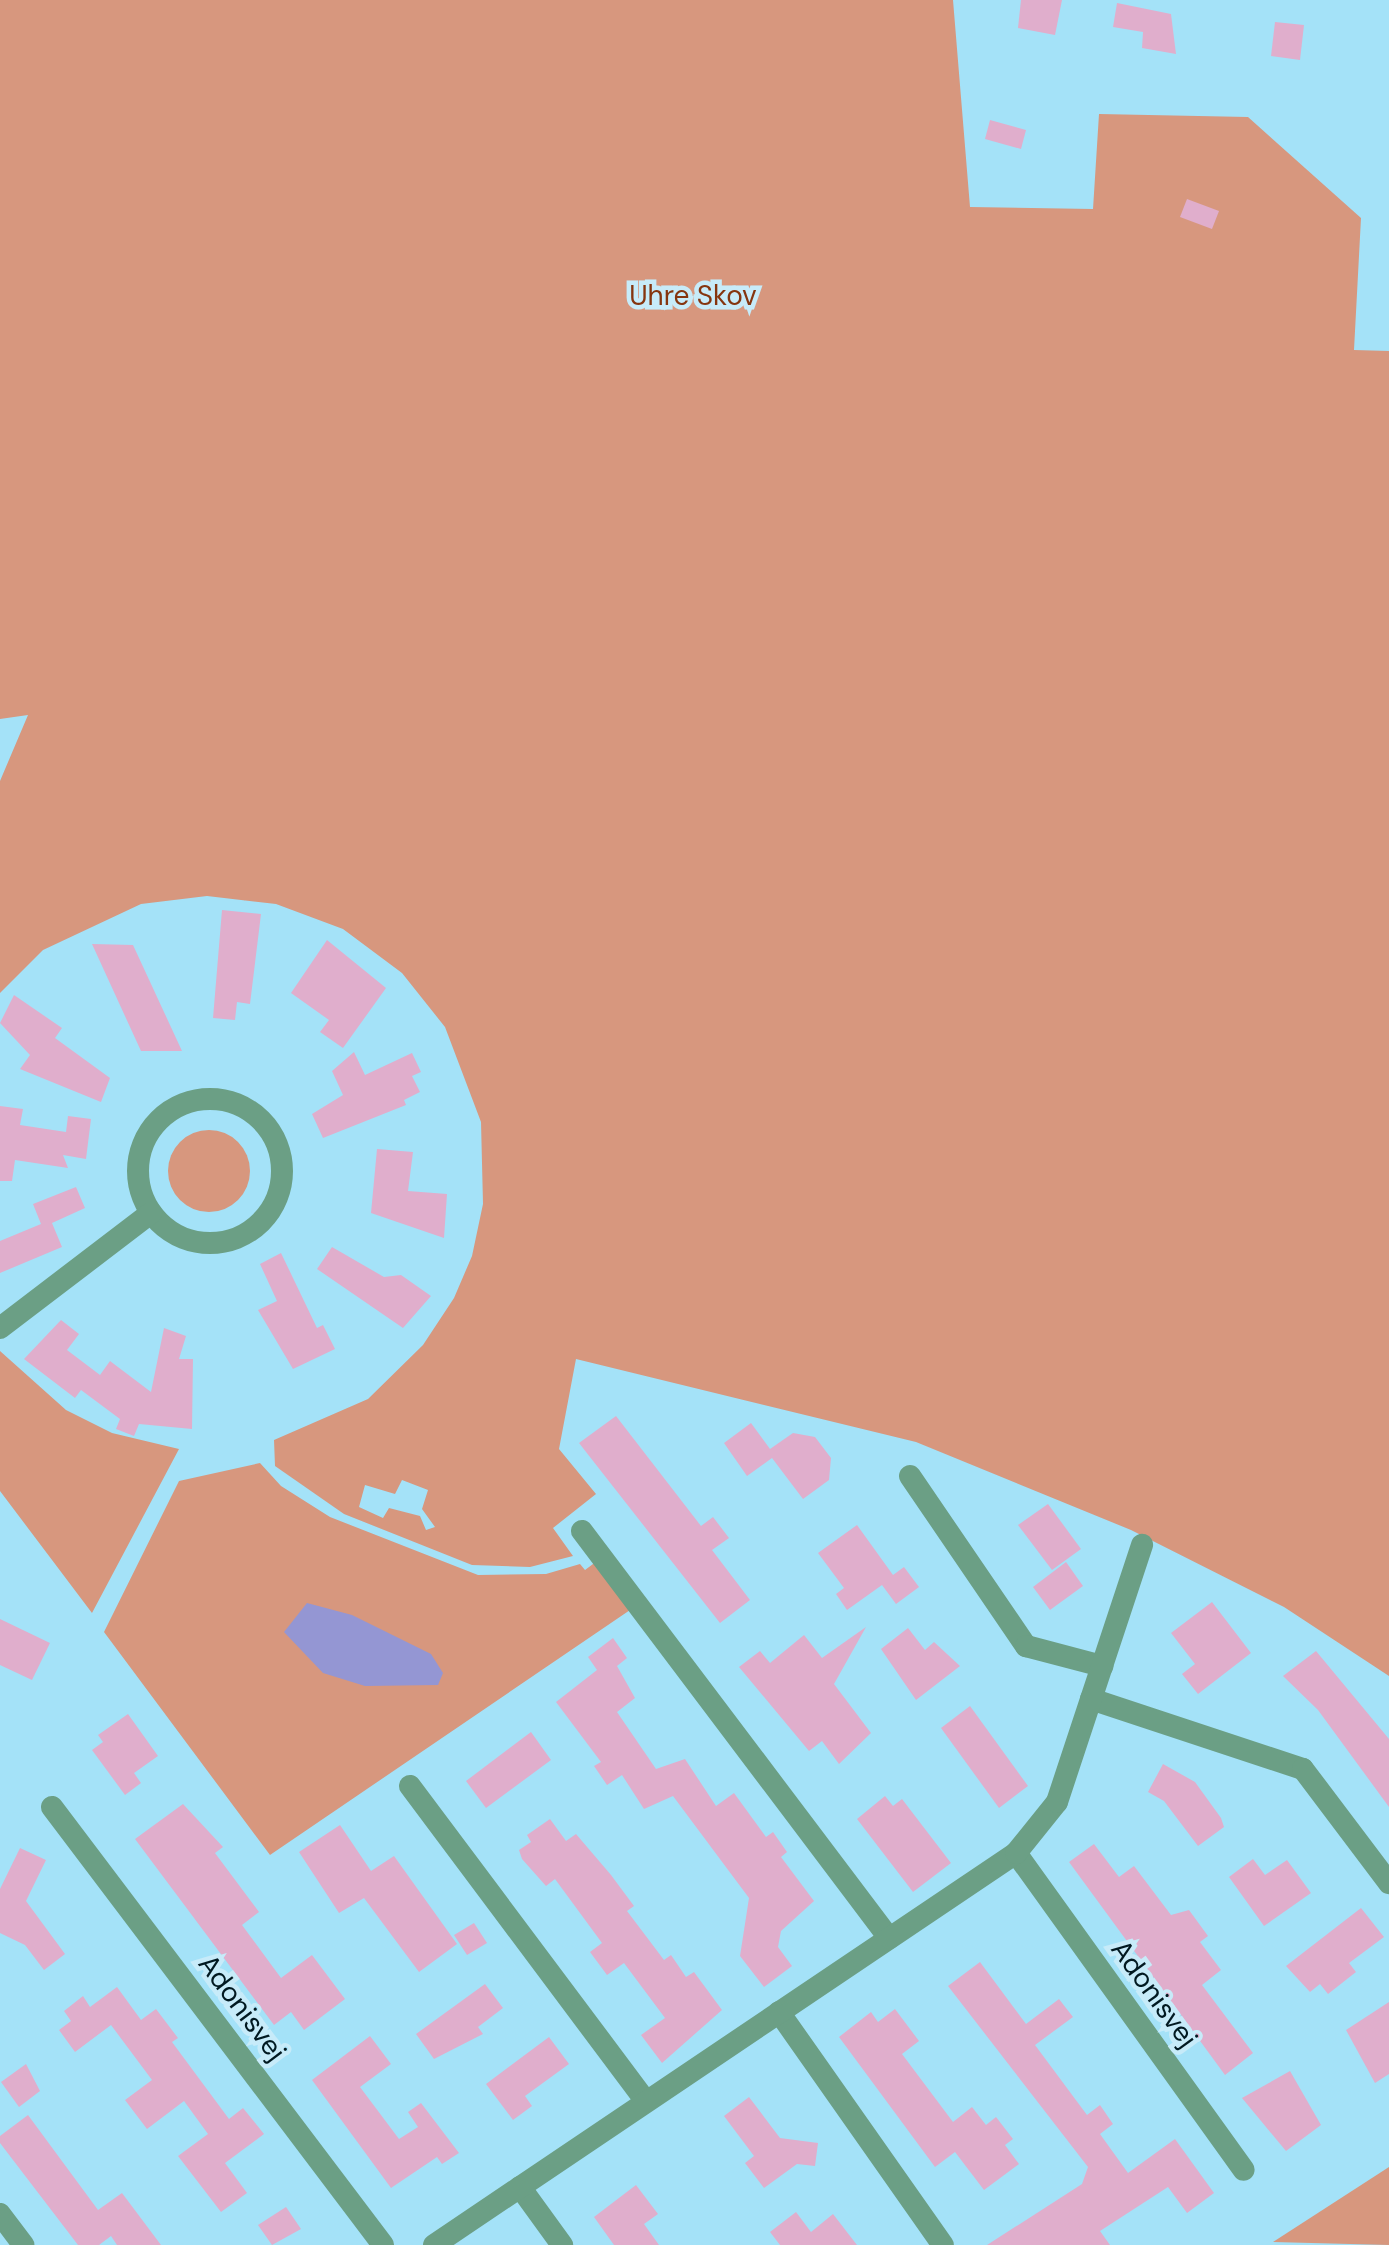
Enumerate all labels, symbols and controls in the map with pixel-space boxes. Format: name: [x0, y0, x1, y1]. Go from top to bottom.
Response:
park label: Uhre Skov: [629, 279, 757, 313]
street label: Adonisvej: [1104, 1934, 1204, 2054]
street label: Adonisvej: [191, 1948, 293, 2068]

